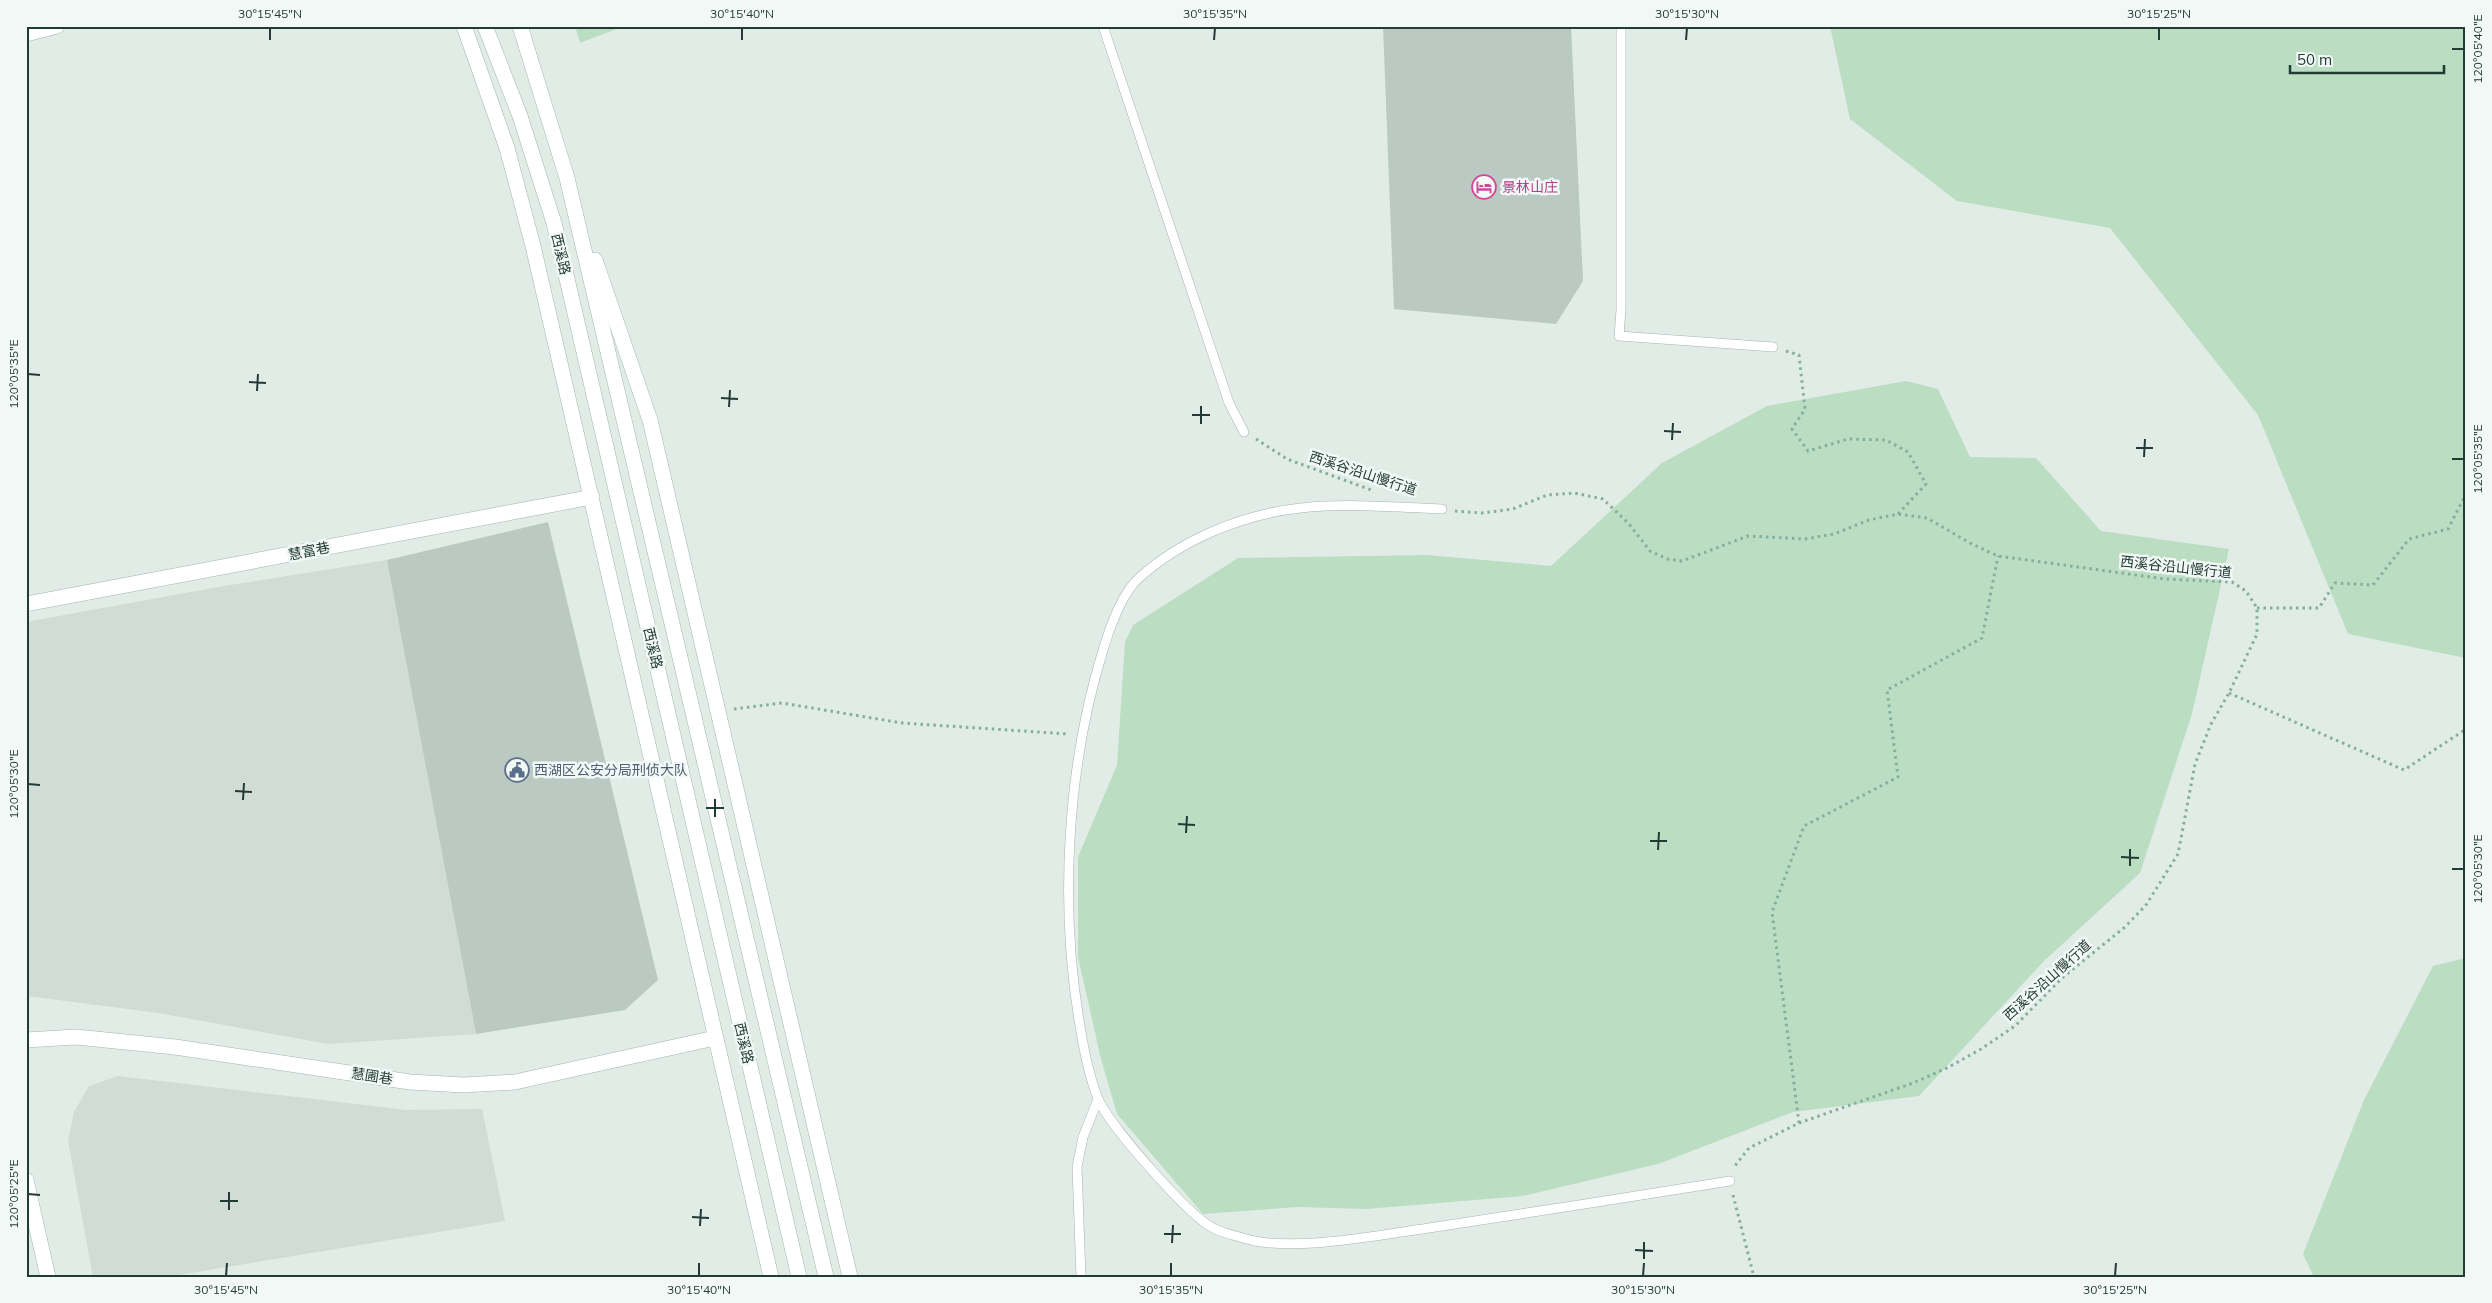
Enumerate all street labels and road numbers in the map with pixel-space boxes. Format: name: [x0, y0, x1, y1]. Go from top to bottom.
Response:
street label: 西溪路: [548, 232, 574, 276]
street label: 西溪谷沿山慢行道: [1307, 447, 1419, 499]
street label: 慧富巷: [287, 538, 331, 564]
street label: 西溪谷沿山慢行道: [2119, 552, 2233, 582]
street label: 西溪路: [640, 626, 666, 670]
street label: 西溪谷沿山慢行道: [1999, 936, 2095, 1024]
street label: 西溪路: [731, 1021, 757, 1065]
street label: 慧圃巷: [350, 1064, 394, 1088]

